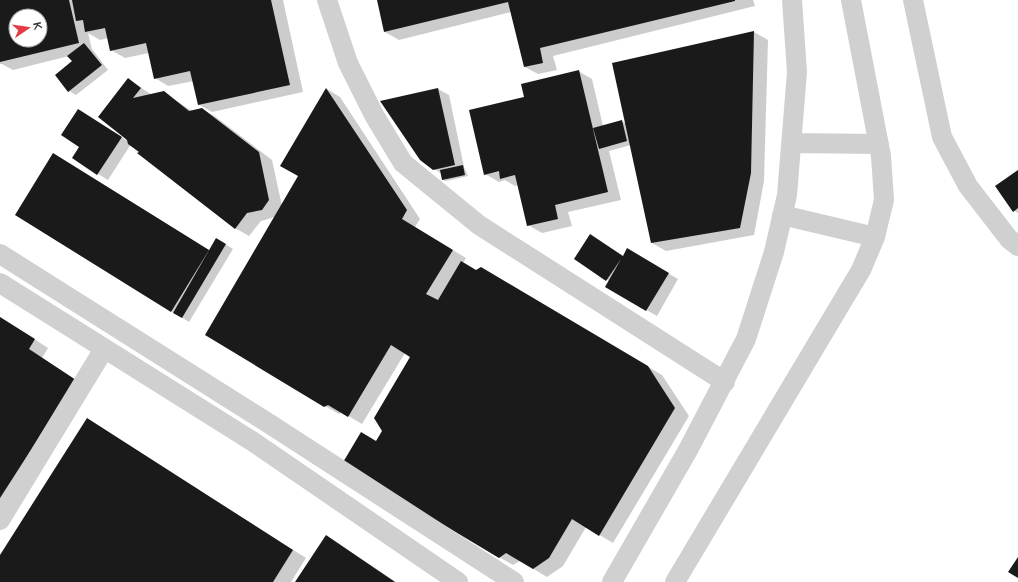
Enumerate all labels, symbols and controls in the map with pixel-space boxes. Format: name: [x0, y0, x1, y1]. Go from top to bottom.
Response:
north arrow: [8, 8, 48, 48]
text: K: [29, 21, 46, 32]

